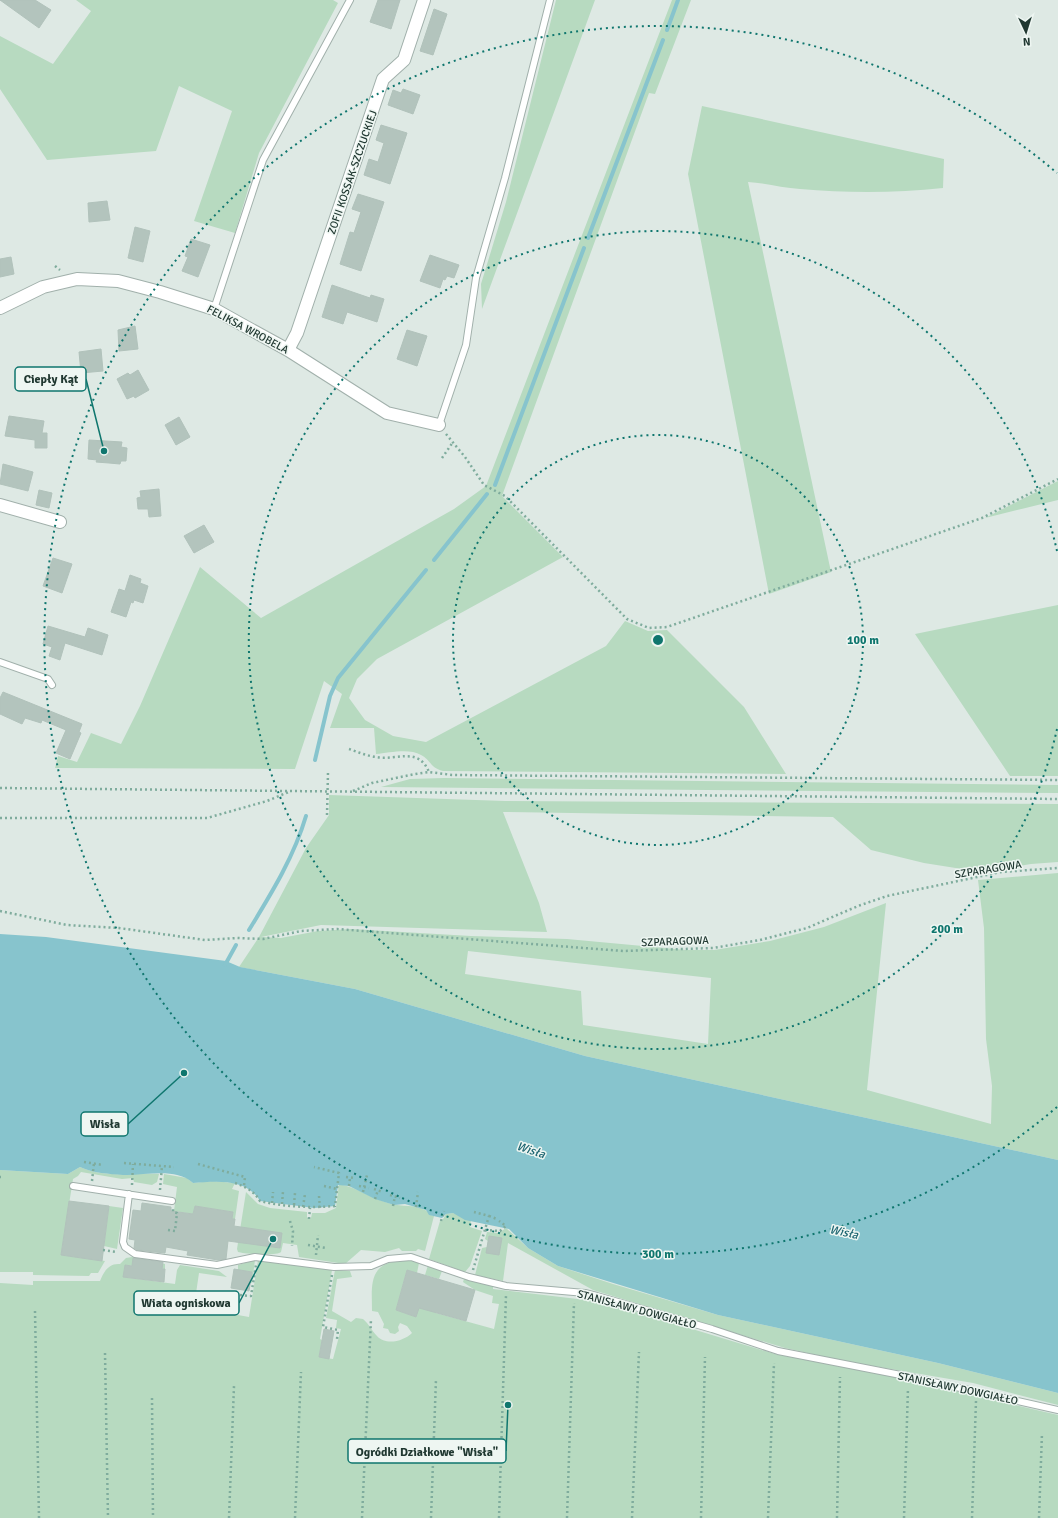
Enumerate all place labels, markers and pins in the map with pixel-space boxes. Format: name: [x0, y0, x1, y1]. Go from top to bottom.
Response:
callout: Ciepły Kąt: [15, 367, 86, 391]
centre of rings: [651, 633, 665, 647]
callout: Wisła: [81, 1112, 128, 1136]
callout: Wiata ogniskowa: [134, 1291, 239, 1315]
callout: Ogródki Działkowe "Wisła": [348, 1439, 506, 1463]

